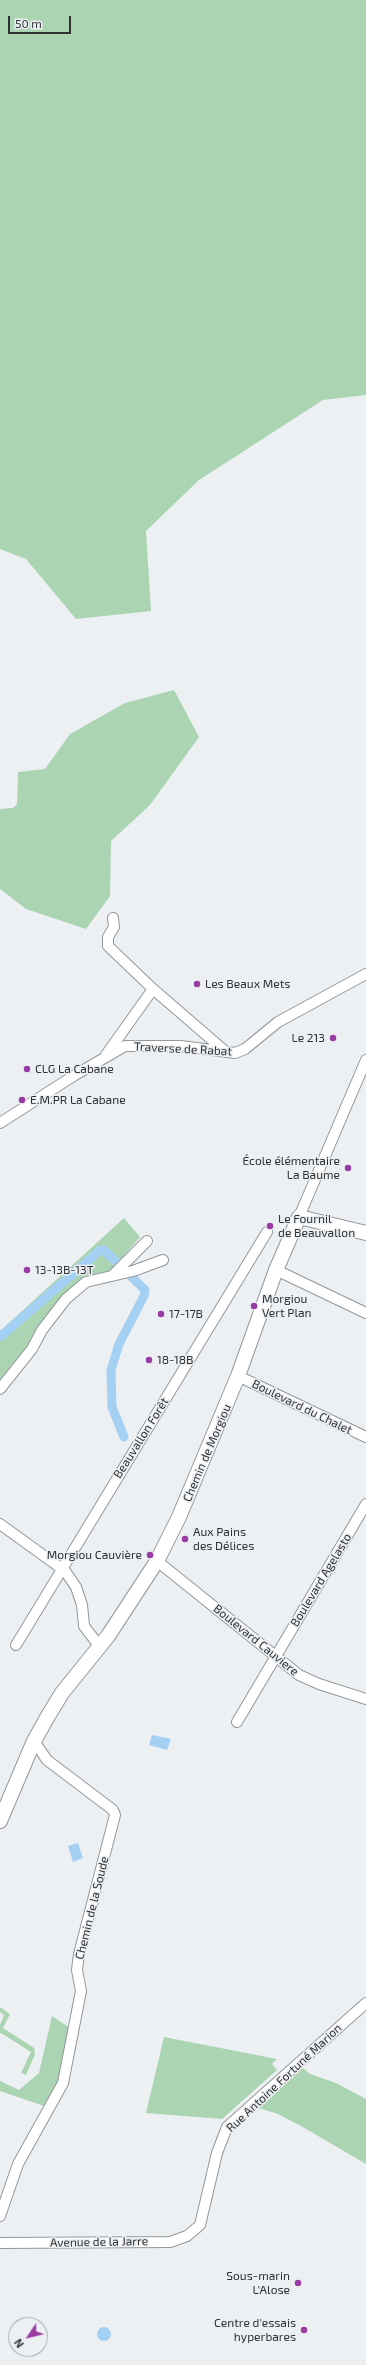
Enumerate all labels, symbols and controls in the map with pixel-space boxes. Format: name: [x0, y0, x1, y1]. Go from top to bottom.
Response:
scale bar: [10, 8, 73, 34]
text: 50 m: [15, 16, 42, 30]
place label: Les Beaux Mets: [205, 977, 290, 991]
marker: Les Beaux Mets: [192, 979, 202, 989]
place label: Le 213: [292, 1031, 325, 1045]
marker: Le 213: [328, 1033, 338, 1043]
street label: Traverse de Rabat: [134, 1039, 232, 1059]
place label: CLG La Cabane: [35, 1062, 114, 1076]
marker: CLG La Cabane: [22, 1064, 32, 1074]
place label: E.M.PR La Cabane: [30, 1093, 126, 1107]
marker: E.M.PR La Cabane: [17, 1095, 27, 1105]
place label: École élémentaire La Baume: [242, 1154, 340, 1182]
marker: École élémentaire La Baume: [343, 1163, 353, 1173]
place label: Le Fournil de Beauvallon: [278, 1212, 355, 1240]
marker: Le Fournil de Beauvallon: [265, 1221, 275, 1231]
place label: 13-13B-13T: [35, 1263, 94, 1277]
marker: 13-13B-13T: [22, 1265, 32, 1275]
place label: Morgiou Vert Plan: [262, 1292, 312, 1320]
marker: Morgiou Vert Plan: [249, 1301, 259, 1311]
place label: 17-17B: [169, 1307, 203, 1321]
marker: 17-17B: [156, 1309, 166, 1319]
place label: 18-18B: [157, 1353, 194, 1367]
marker: 18-18B: [144, 1355, 154, 1365]
street label: Boulevard du Chalet: [250, 1377, 354, 1437]
street label: Beauvallon Forêt: [110, 1395, 172, 1481]
street label: Chemin de Morgiou: [180, 1402, 234, 1504]
place label: Aux Pains des Délices: [193, 1525, 254, 1553]
street label: Boulevard Agelasto: [287, 1531, 355, 1629]
marker: Aux Pains des Délices: [180, 1534, 190, 1544]
place label: Morgiou Cauvière: [47, 1548, 142, 1562]
marker: Morgiou Cauvière: [145, 1550, 155, 1560]
street label: Boulevard Cauviere: [211, 1601, 301, 1679]
street label: Chemin de la Soude: [72, 1855, 112, 1961]
street label: Rue Antoine Fortuné Marion: [223, 2021, 345, 2135]
street label: Avenue de la Jarre: [50, 2234, 148, 2250]
place label: Sous-marin L'Alose: [226, 2269, 290, 2297]
marker: Sous-marin L'Alose: [293, 2278, 303, 2288]
place label: Centre d'essais hyperbares: [214, 2316, 296, 2344]
north arrow: [8, 2317, 48, 2357]
marker: Centre d'essais hyperbares: [299, 2325, 309, 2335]
text: N: [11, 2337, 26, 2351]

